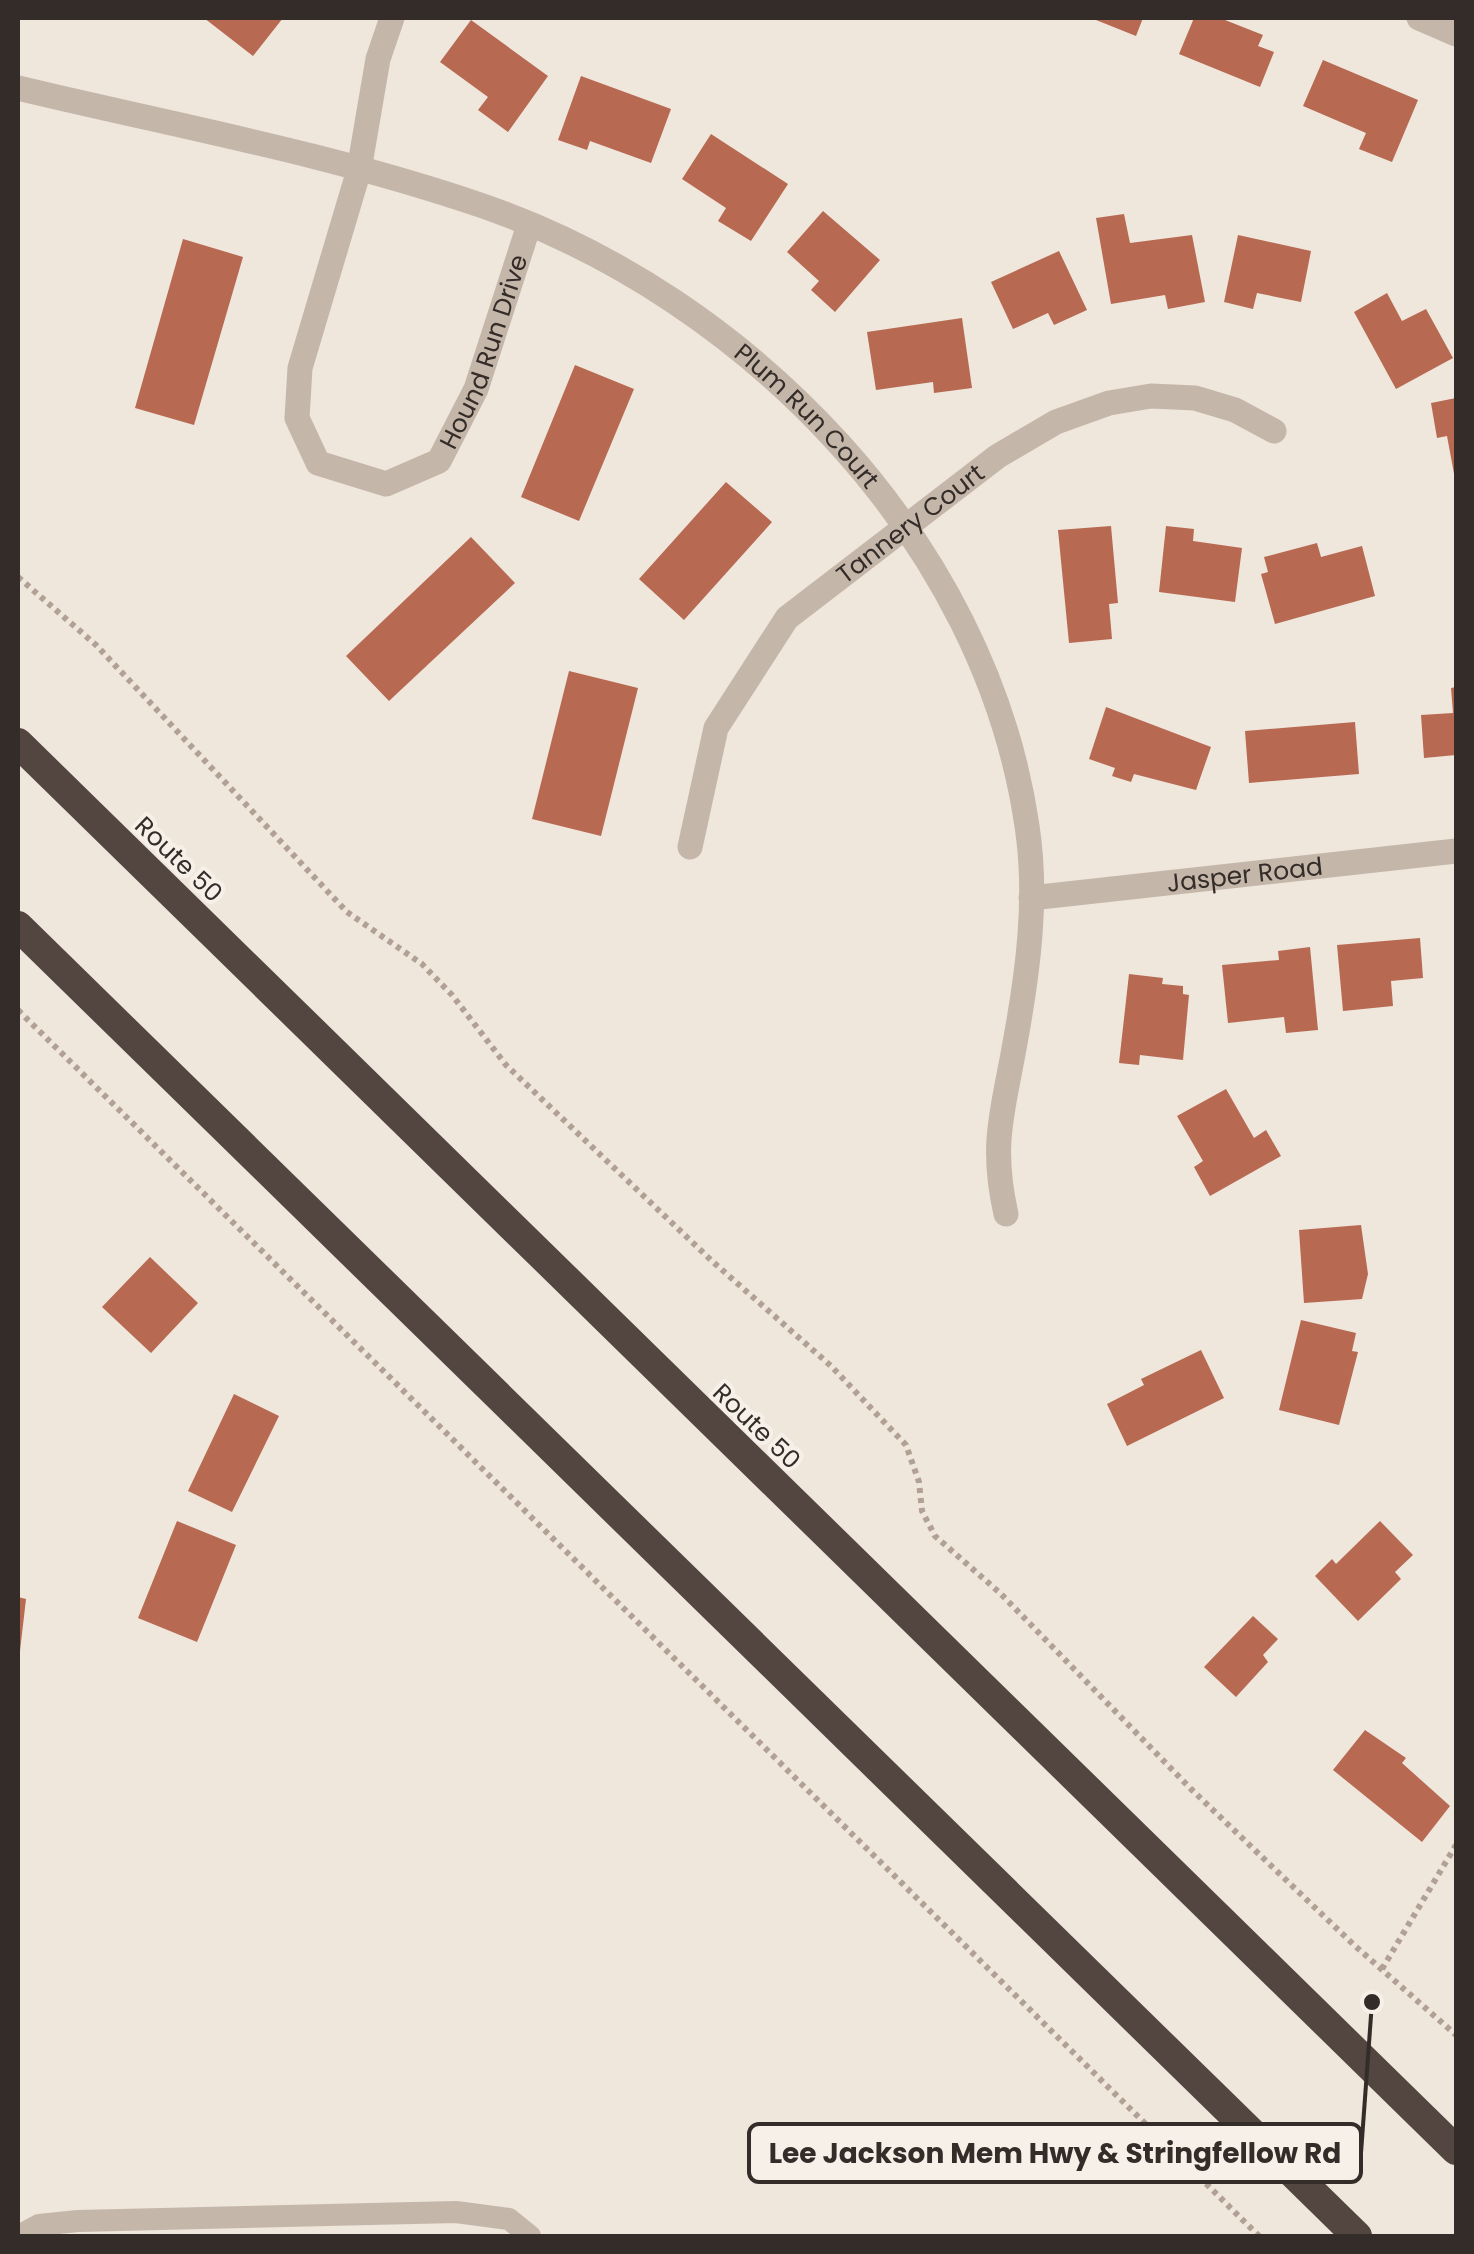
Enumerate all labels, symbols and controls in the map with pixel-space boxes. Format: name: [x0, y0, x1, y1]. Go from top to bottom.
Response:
street label: Hound Run Drive: [431, 250, 536, 455]
street label: Plum Run Court: [727, 335, 887, 496]
street label: Tannery Court: [829, 456, 992, 592]
street label: Route 50: [127, 809, 230, 910]
street label: Jasper Road: [1165, 849, 1325, 901]
street label: Route 50: [705, 1376, 808, 1477]
callout: Lee Jackson Mem Hwy & Stringfellow Rd: [749, 2124, 1361, 2182]
text: Lee Jackson Mem Hwy & Stringfellow Rd: [769, 2134, 1341, 2173]

